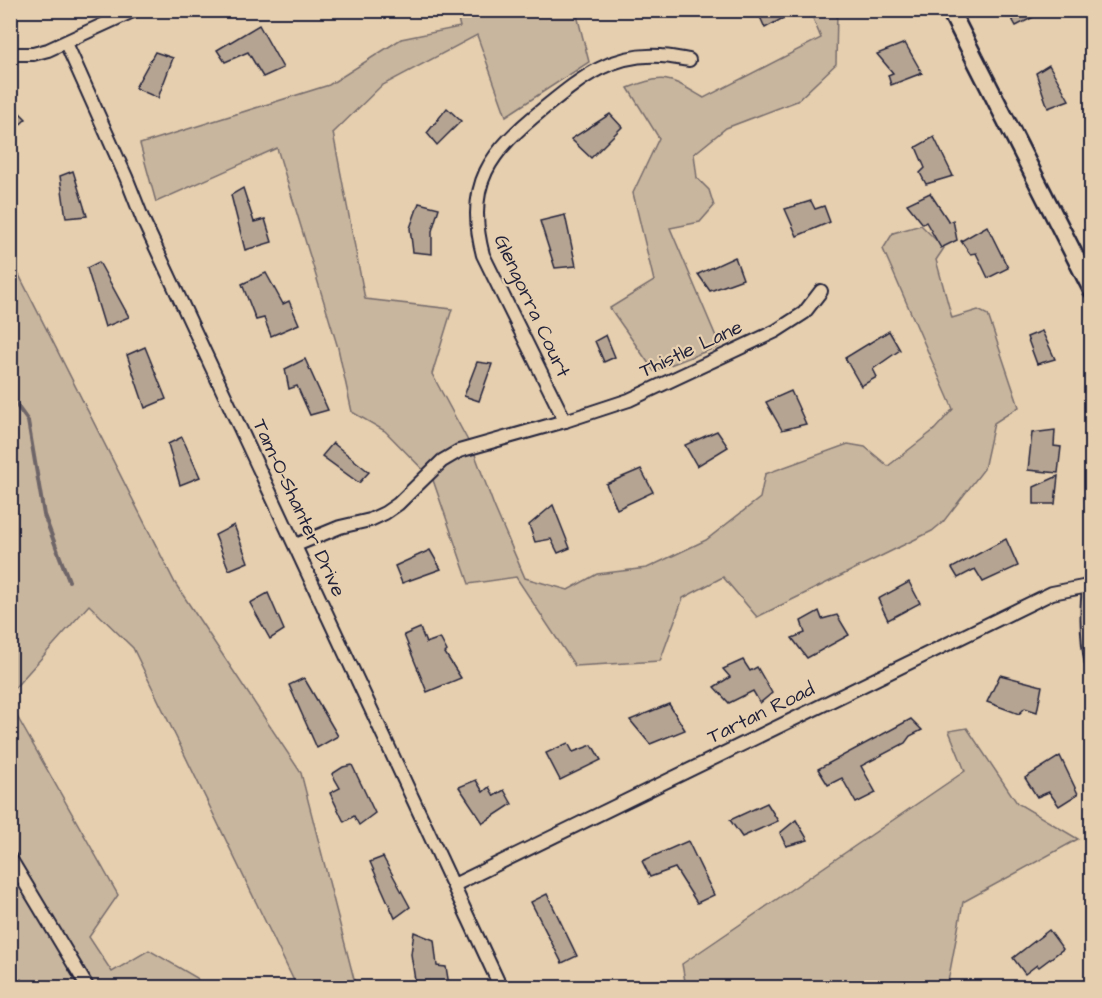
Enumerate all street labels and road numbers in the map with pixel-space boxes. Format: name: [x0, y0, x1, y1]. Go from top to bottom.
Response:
street label: Glengorra Court: [486, 230, 577, 382]
street label: Thistle Lane: [635, 313, 747, 385]
street label: Tam-O-Shanter Drive: [246, 415, 353, 602]
street label: Tartan Road: [703, 675, 819, 751]

